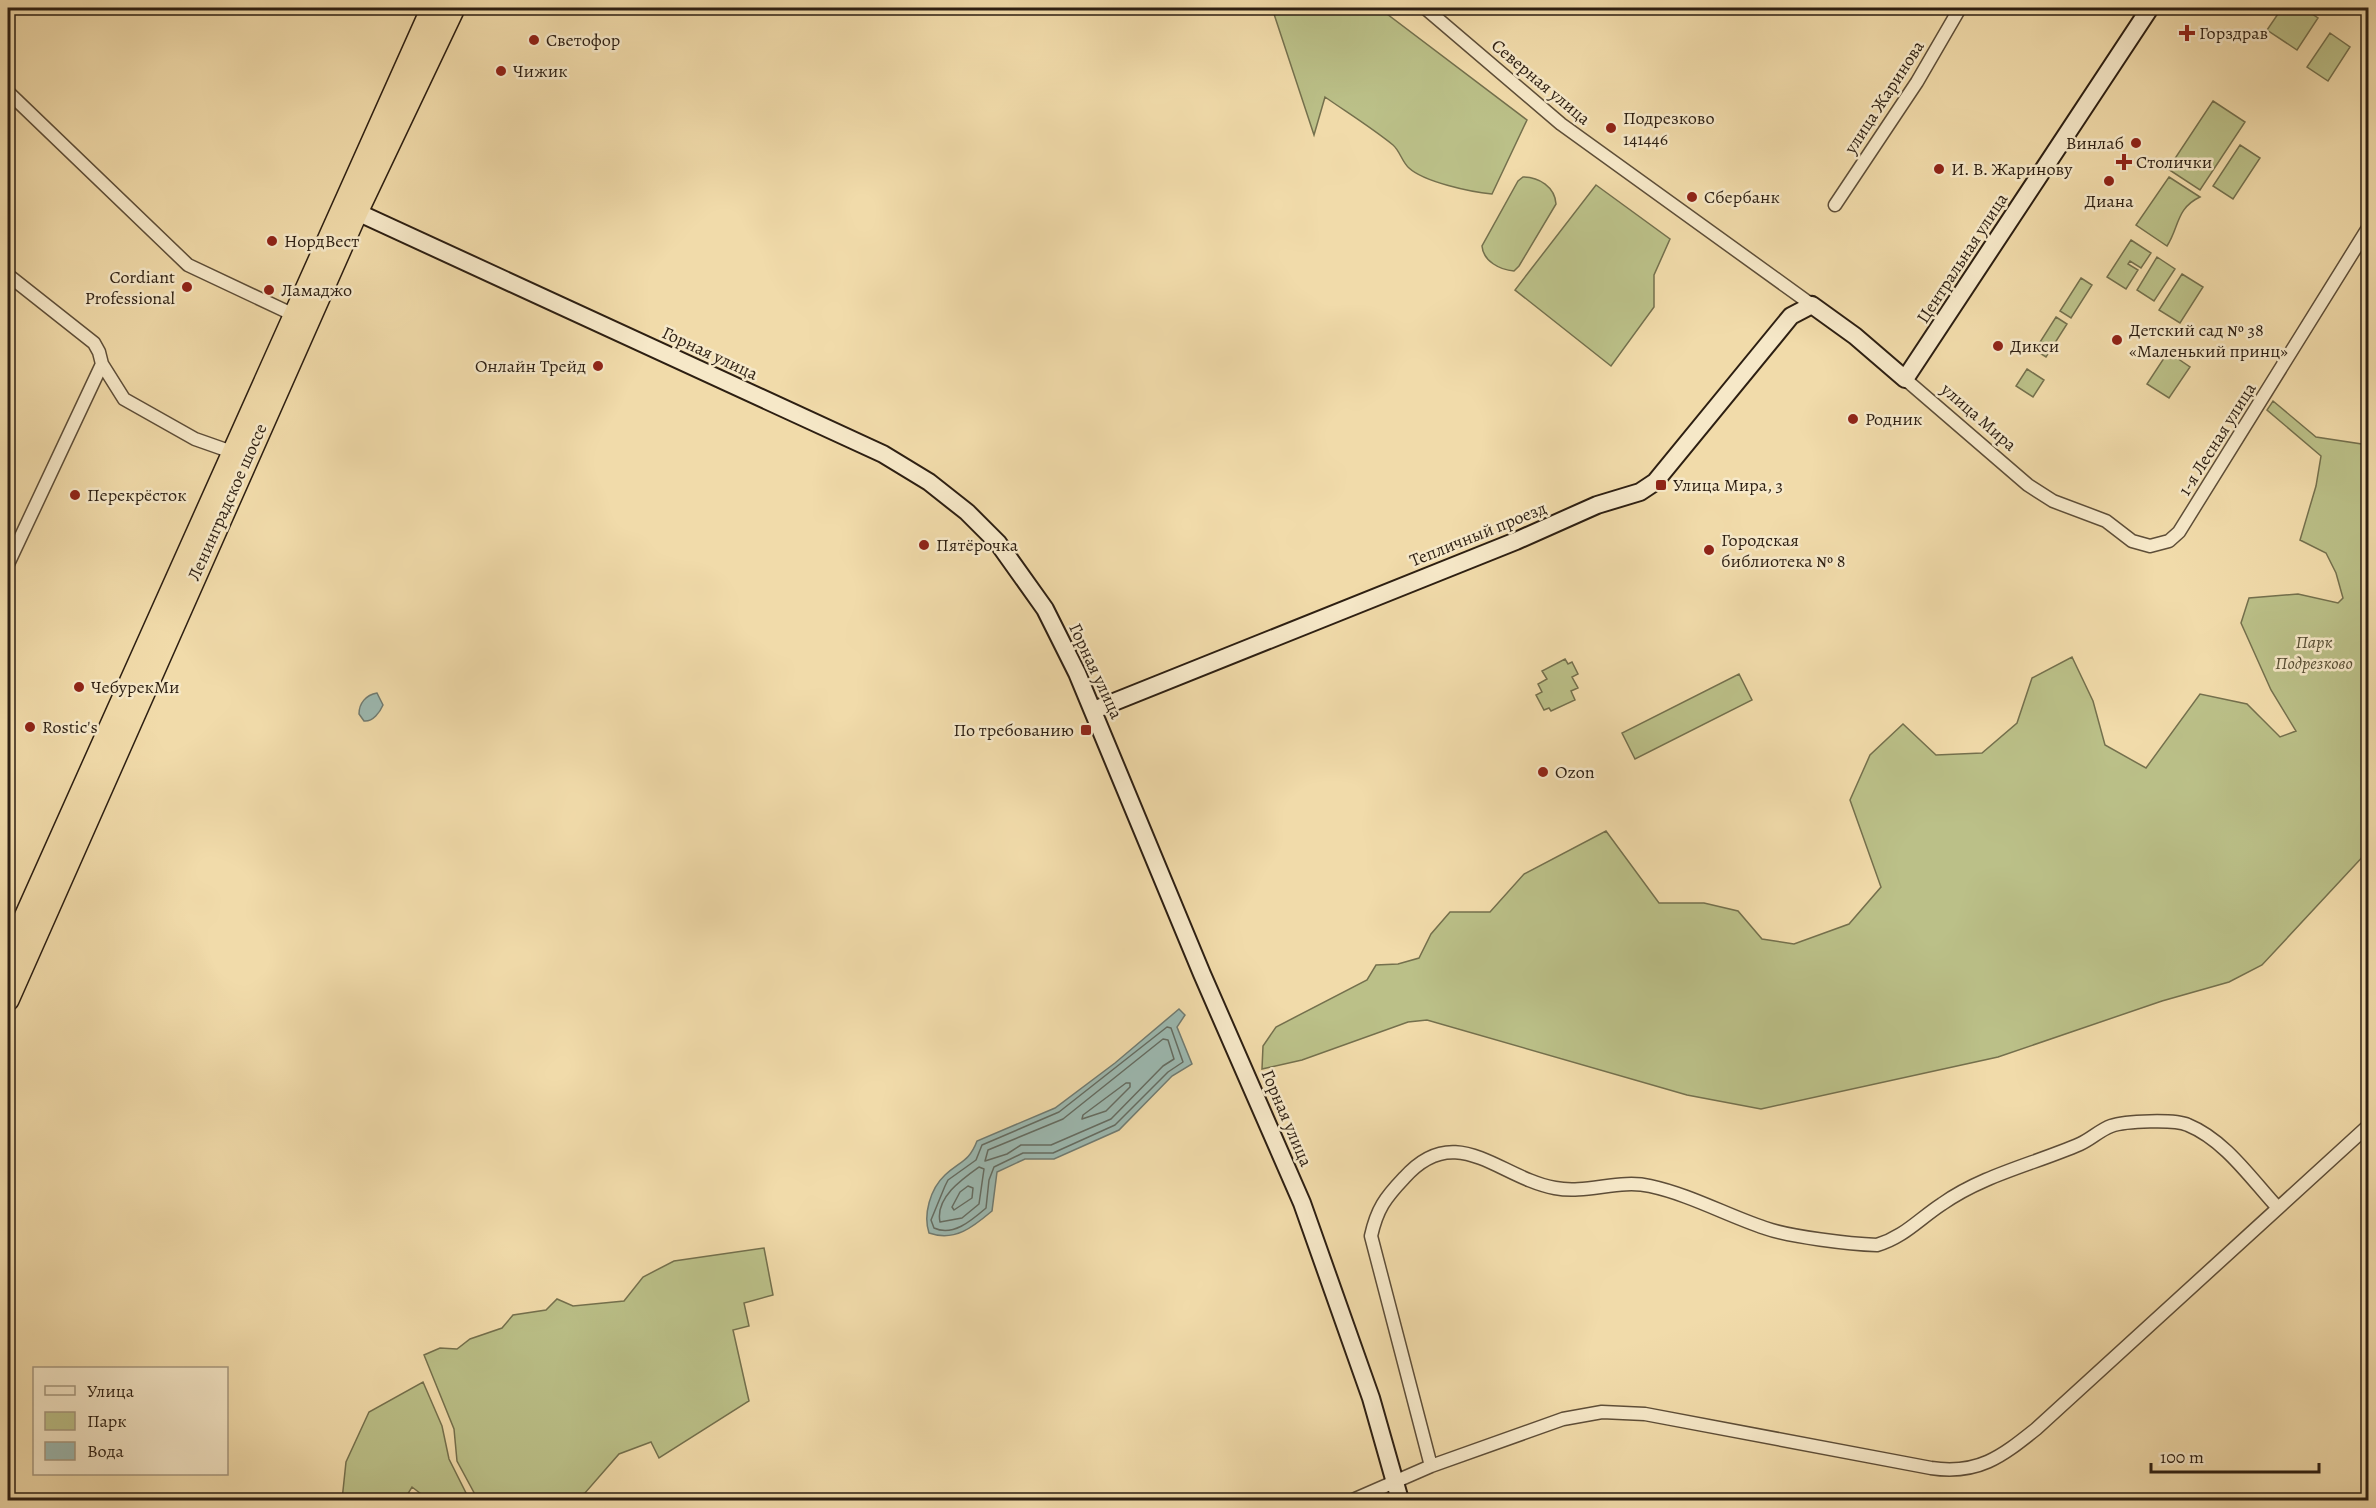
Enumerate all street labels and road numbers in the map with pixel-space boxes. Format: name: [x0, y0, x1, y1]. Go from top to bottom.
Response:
street label: Северная улица: [1486, 33, 1596, 131]
street label: улица Жаринова: [1838, 35, 1930, 159]
street label: Центральная улица: [1911, 188, 2014, 328]
street label: Горная улица: [658, 320, 762, 386]
street label: улица Мира: [1935, 377, 2022, 457]
street label: 1-я Лесная улица: [2173, 377, 2262, 500]
street label: Ленинградское шоссе: [181, 420, 273, 584]
street label: Тепличный проезд: [1406, 496, 1550, 572]
street label: Горная улица: [1063, 619, 1129, 723]
street label: Горная улица: [1256, 1066, 1318, 1171]

